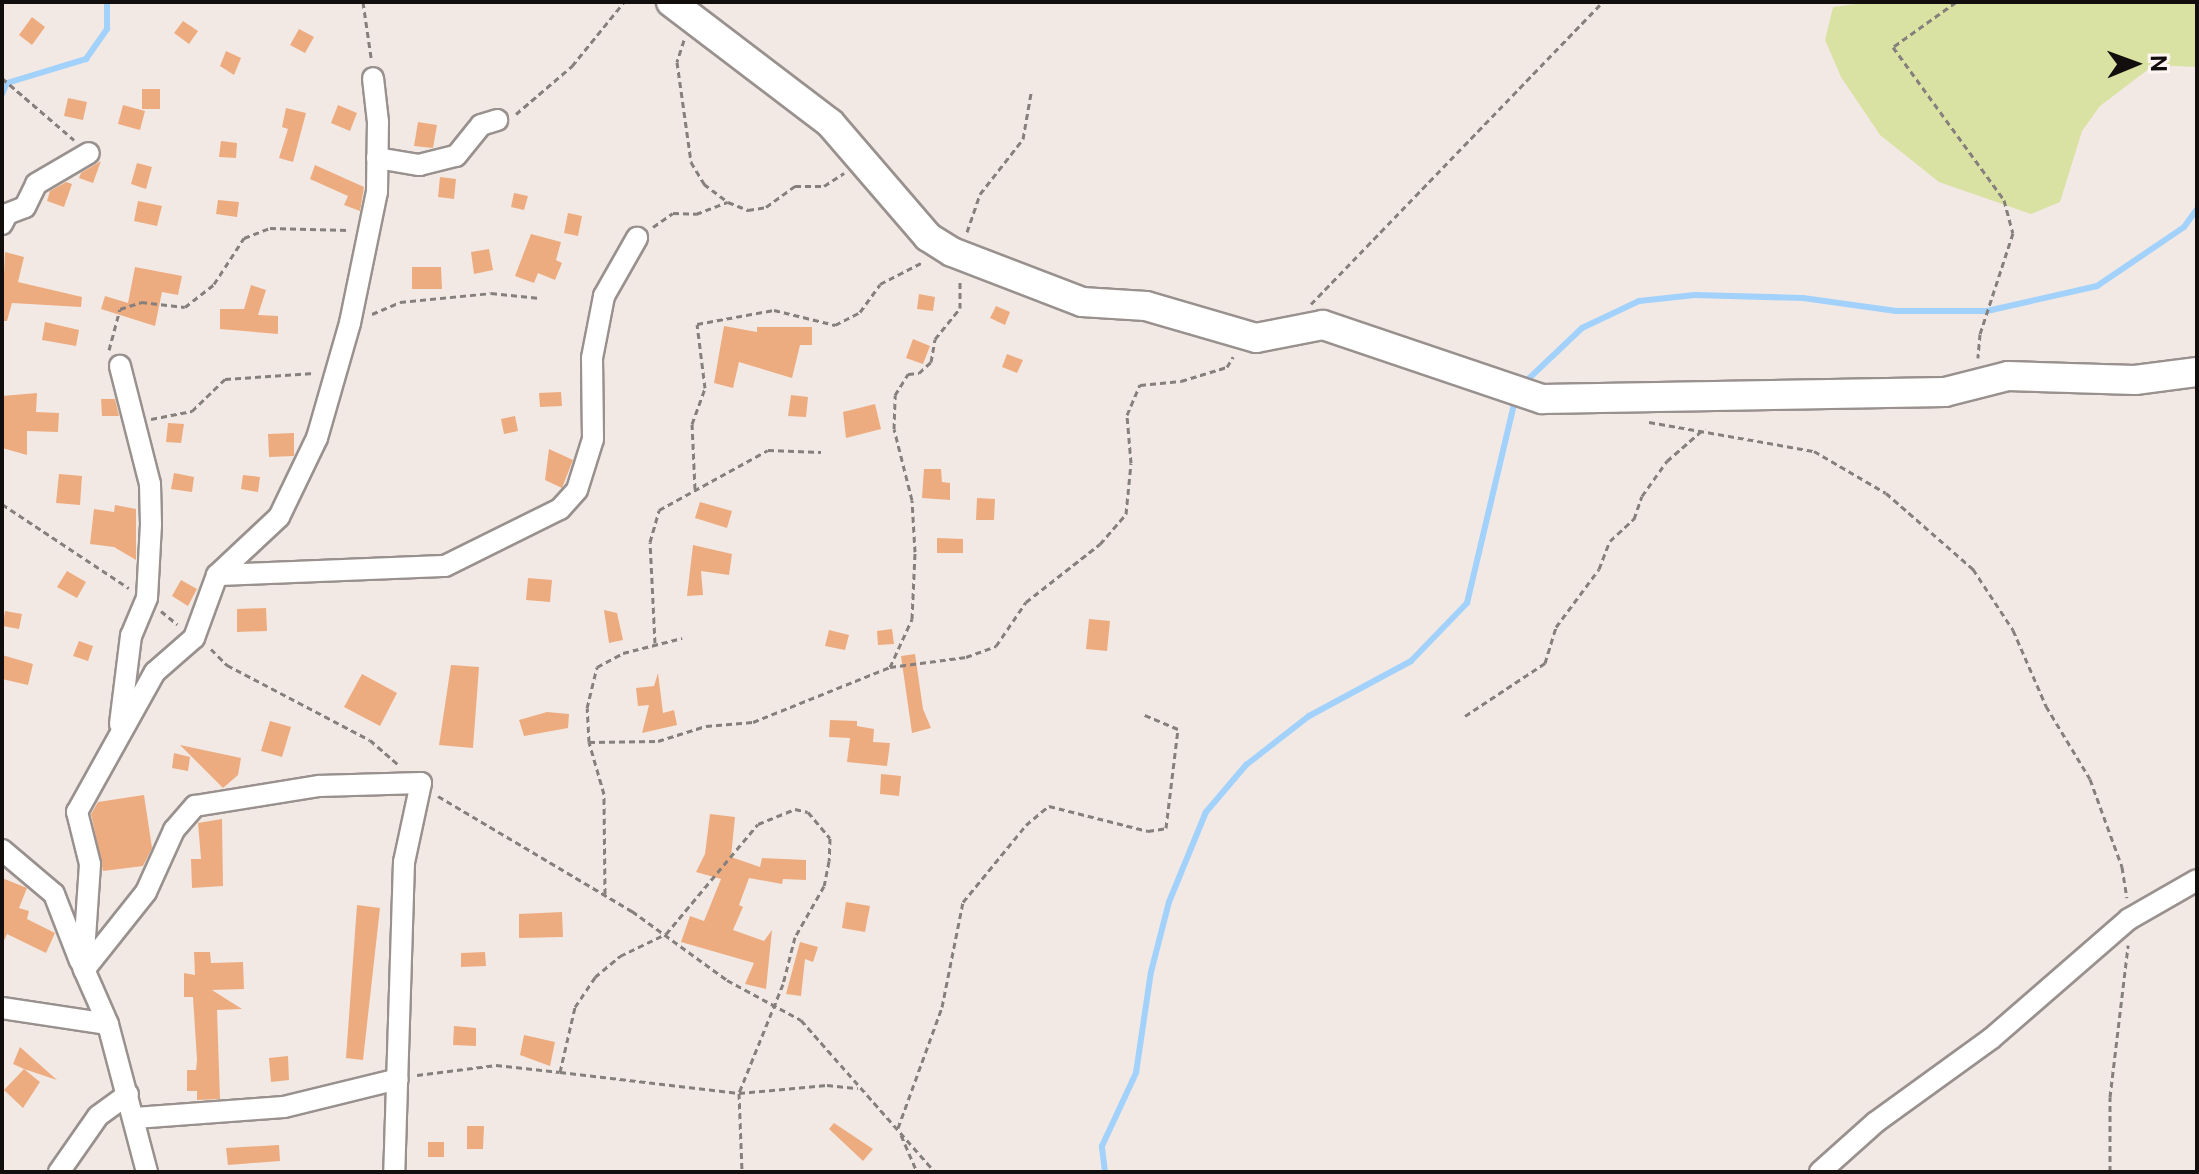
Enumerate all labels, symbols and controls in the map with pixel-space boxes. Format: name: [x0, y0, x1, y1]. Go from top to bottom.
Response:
north arrow: [2095, 24, 2175, 104]
text: N: [2146, 55, 2172, 72]

